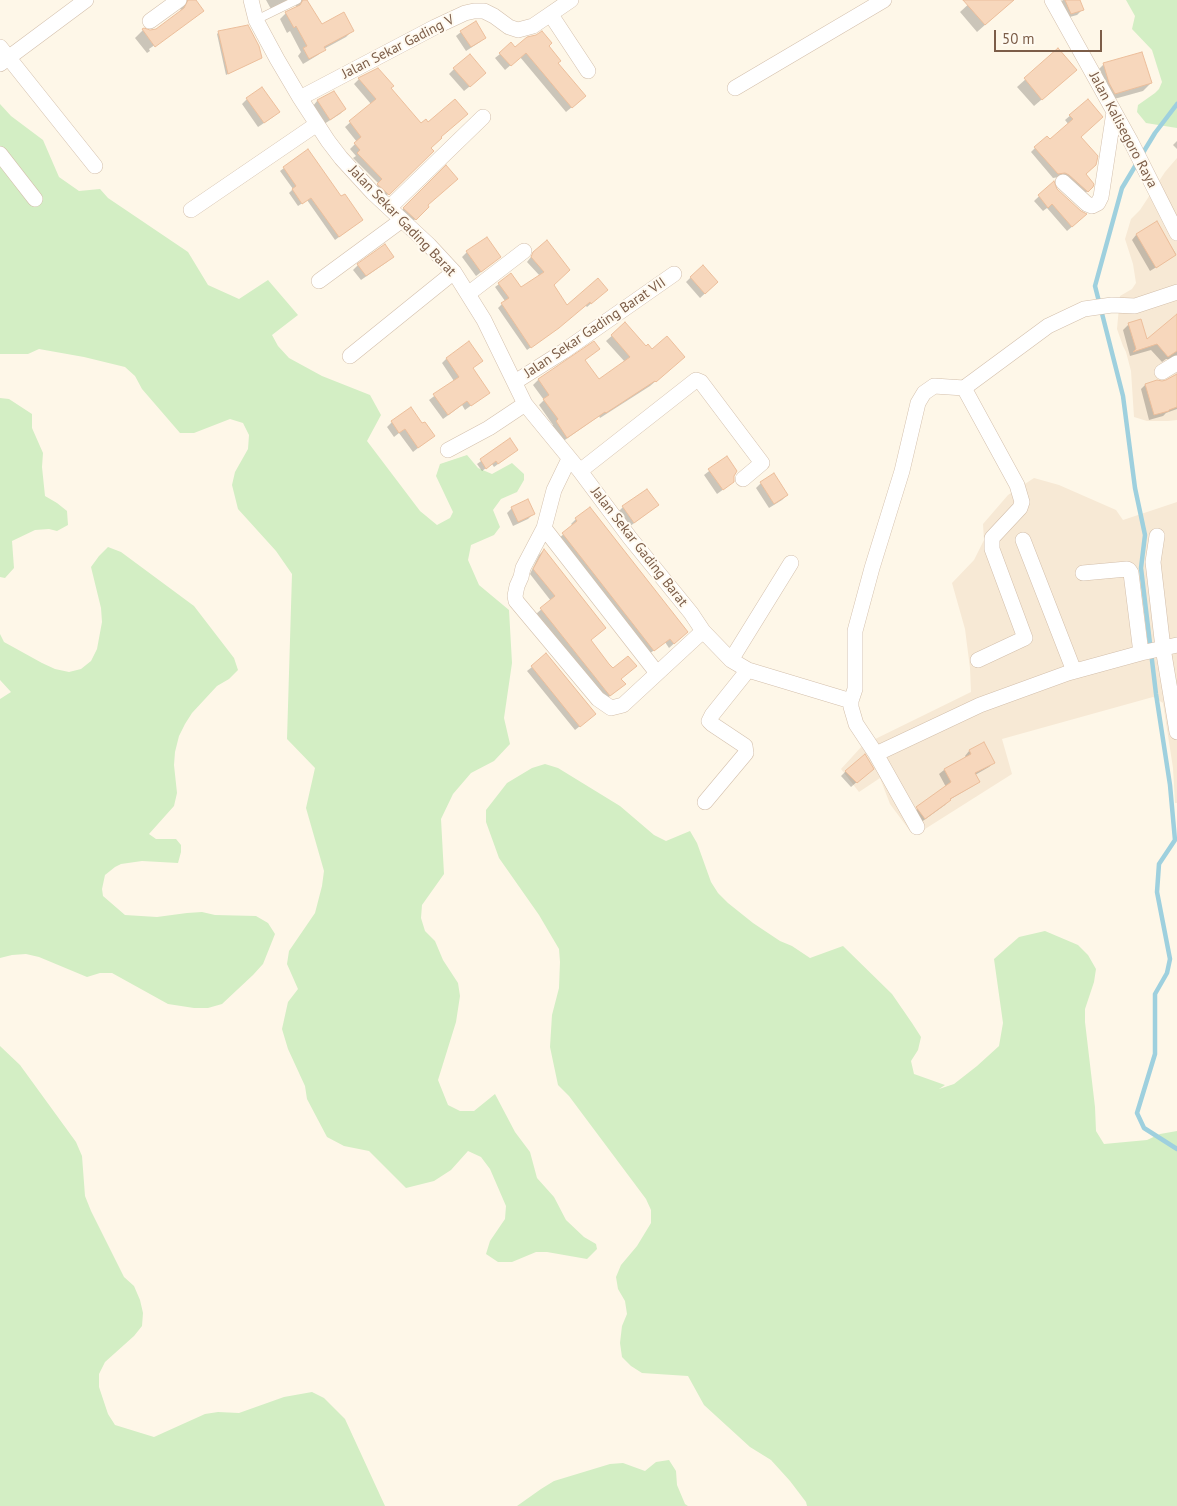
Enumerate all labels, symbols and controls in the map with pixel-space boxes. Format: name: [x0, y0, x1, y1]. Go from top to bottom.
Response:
street label: Jalan Sekar Gading V: [339, 11, 457, 83]
scale bar: [997, 20, 1104, 52]
text: 50 m: [1002, 29, 1035, 48]
street label: Jalan Kalisegoro Raya: [1085, 69, 1161, 191]
street label: Jalan Sekar Gading Barat: [345, 162, 459, 280]
street label: Jalan Sekar Gading Barat VII: [521, 274, 669, 382]
street label: Jalan Sekar Gading Barat: [587, 484, 691, 610]

